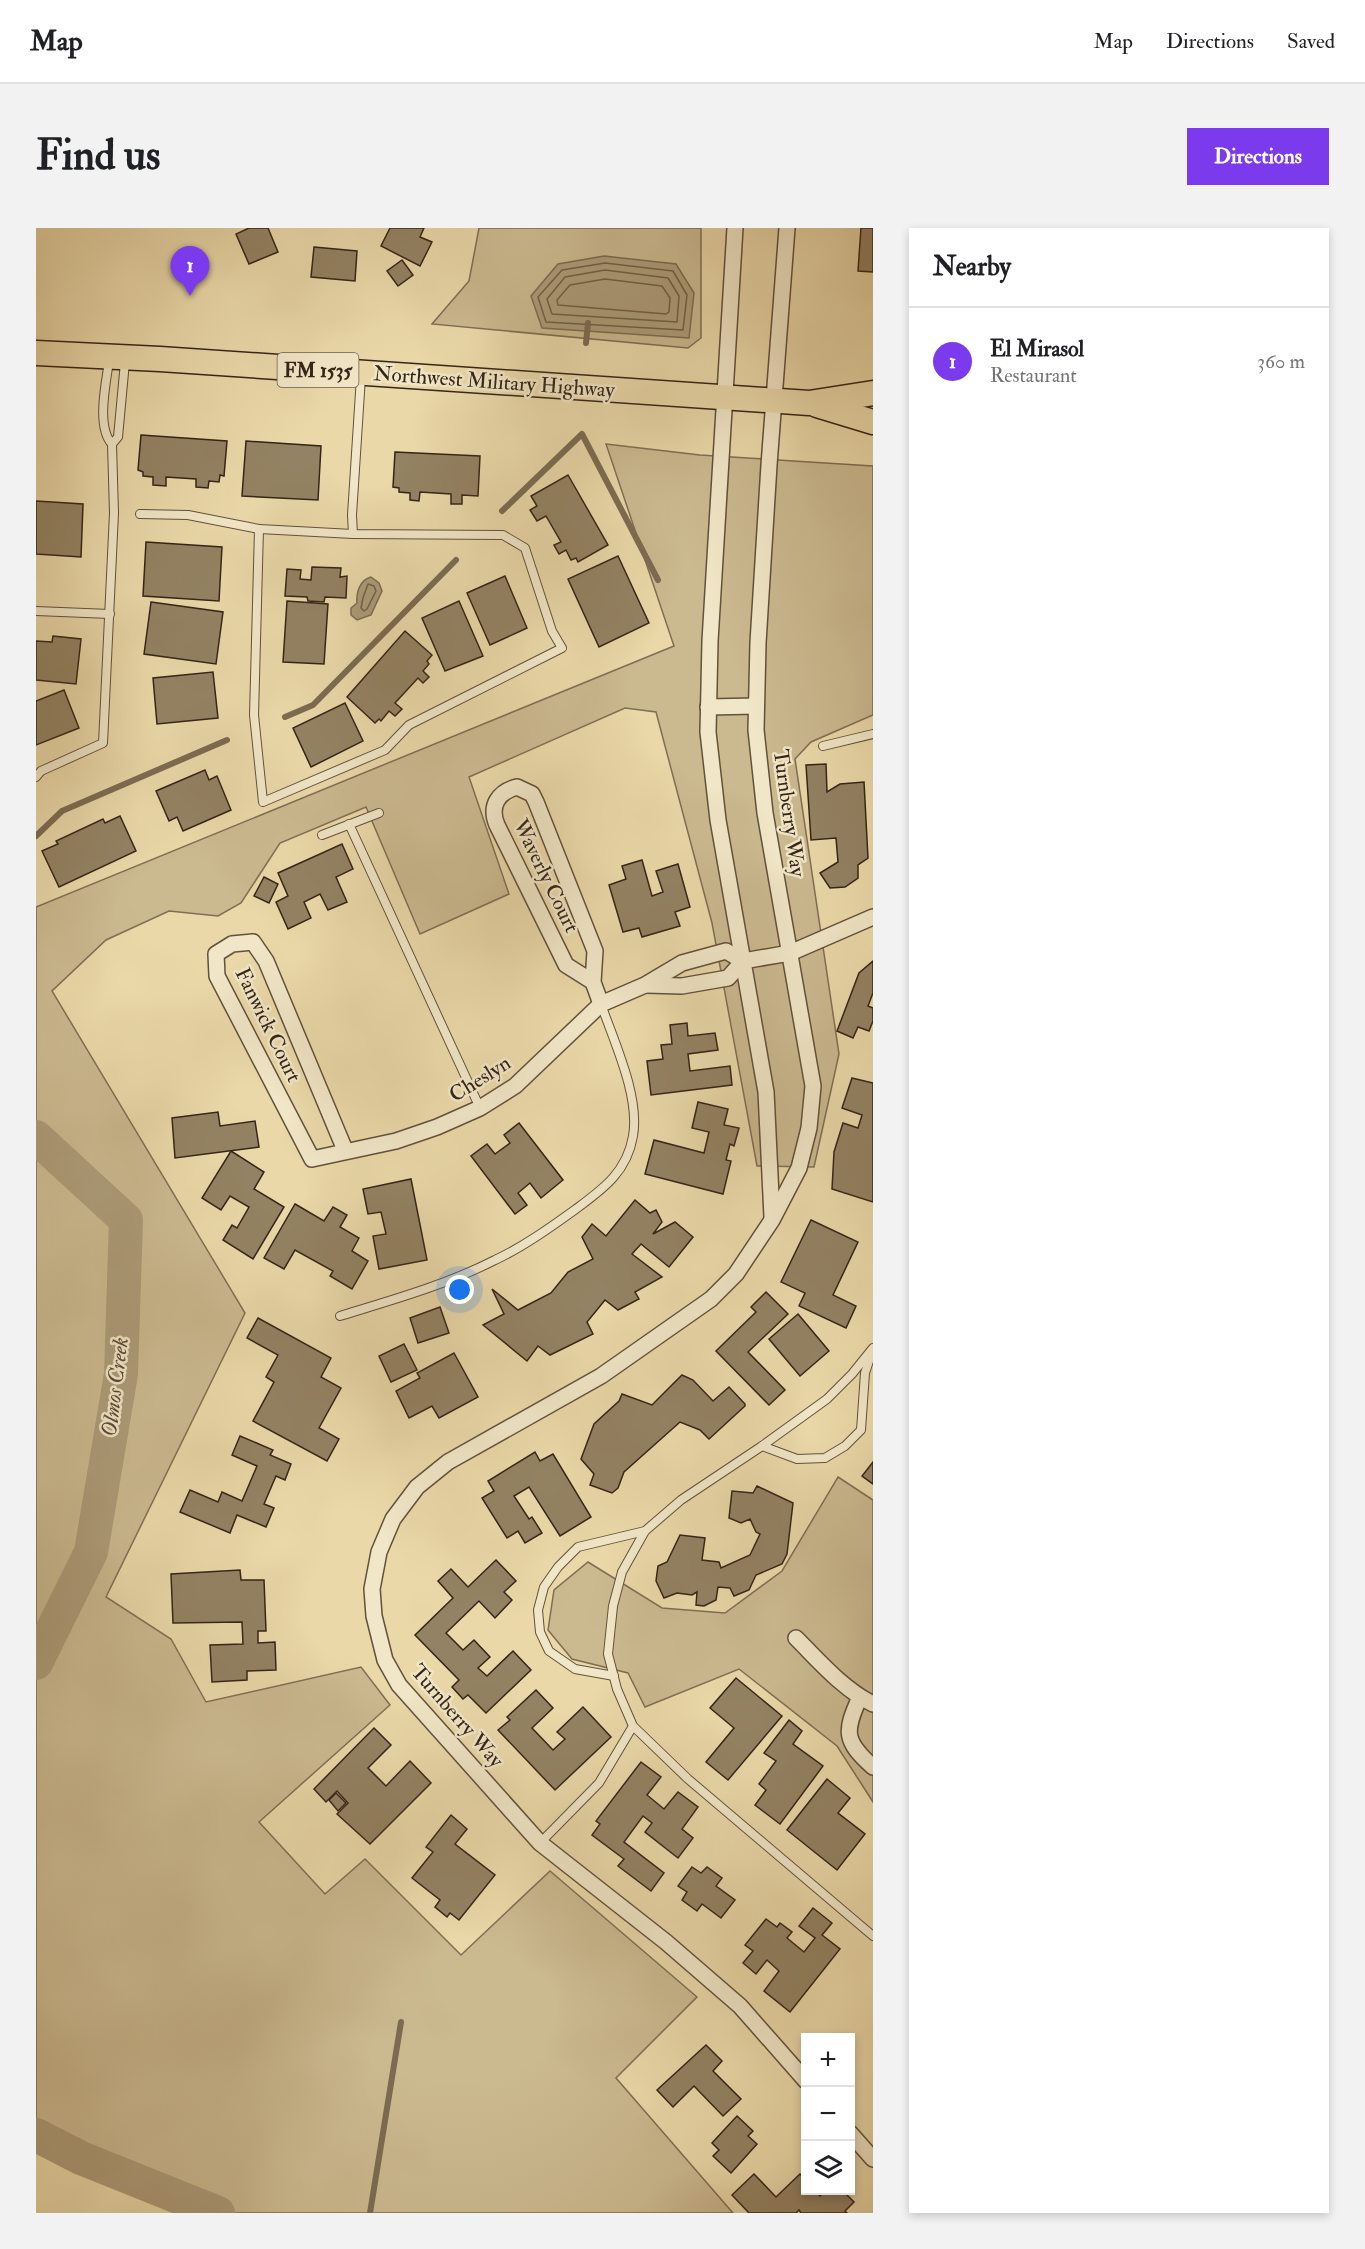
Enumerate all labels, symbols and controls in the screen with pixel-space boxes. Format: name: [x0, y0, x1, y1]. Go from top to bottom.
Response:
text: Map: [30, 24, 83, 59]
text: Map: [1093, 28, 1133, 55]
text: Directions: [1166, 28, 1254, 55]
text: Saved: [1287, 28, 1335, 55]
button: Directions: [1187, 128, 1329, 185]
text: Find us: [36, 130, 160, 182]
pin: 1: [170, 247, 210, 296]
text: Nearby: [933, 251, 1011, 283]
text: El Mirasol: [990, 335, 1084, 363]
text: 1: [949, 349, 956, 374]
text: 360 m: [1257, 349, 1305, 374]
road number: FM 1535: [278, 353, 358, 387]
street label: Northwest Military Highway: [372, 360, 616, 404]
text: Restaurant: [990, 363, 1077, 388]
street label: Turnberry Way: [767, 748, 811, 879]
street label: Waverly Court: [506, 814, 585, 937]
street label: Fanwick Court: [229, 963, 307, 1087]
street label: Cheslyn: [444, 1050, 516, 1108]
your location: [445, 1275, 474, 1304]
water label: Olmos Creek: [95, 1336, 135, 1438]
street label: Turnberry Way: [405, 1659, 510, 1774]
map controls: [801, 2033, 855, 2195]
button: +: [801, 2033, 855, 2087]
button: −: [801, 2087, 855, 2141]
button: layers: [801, 2141, 855, 2195]

